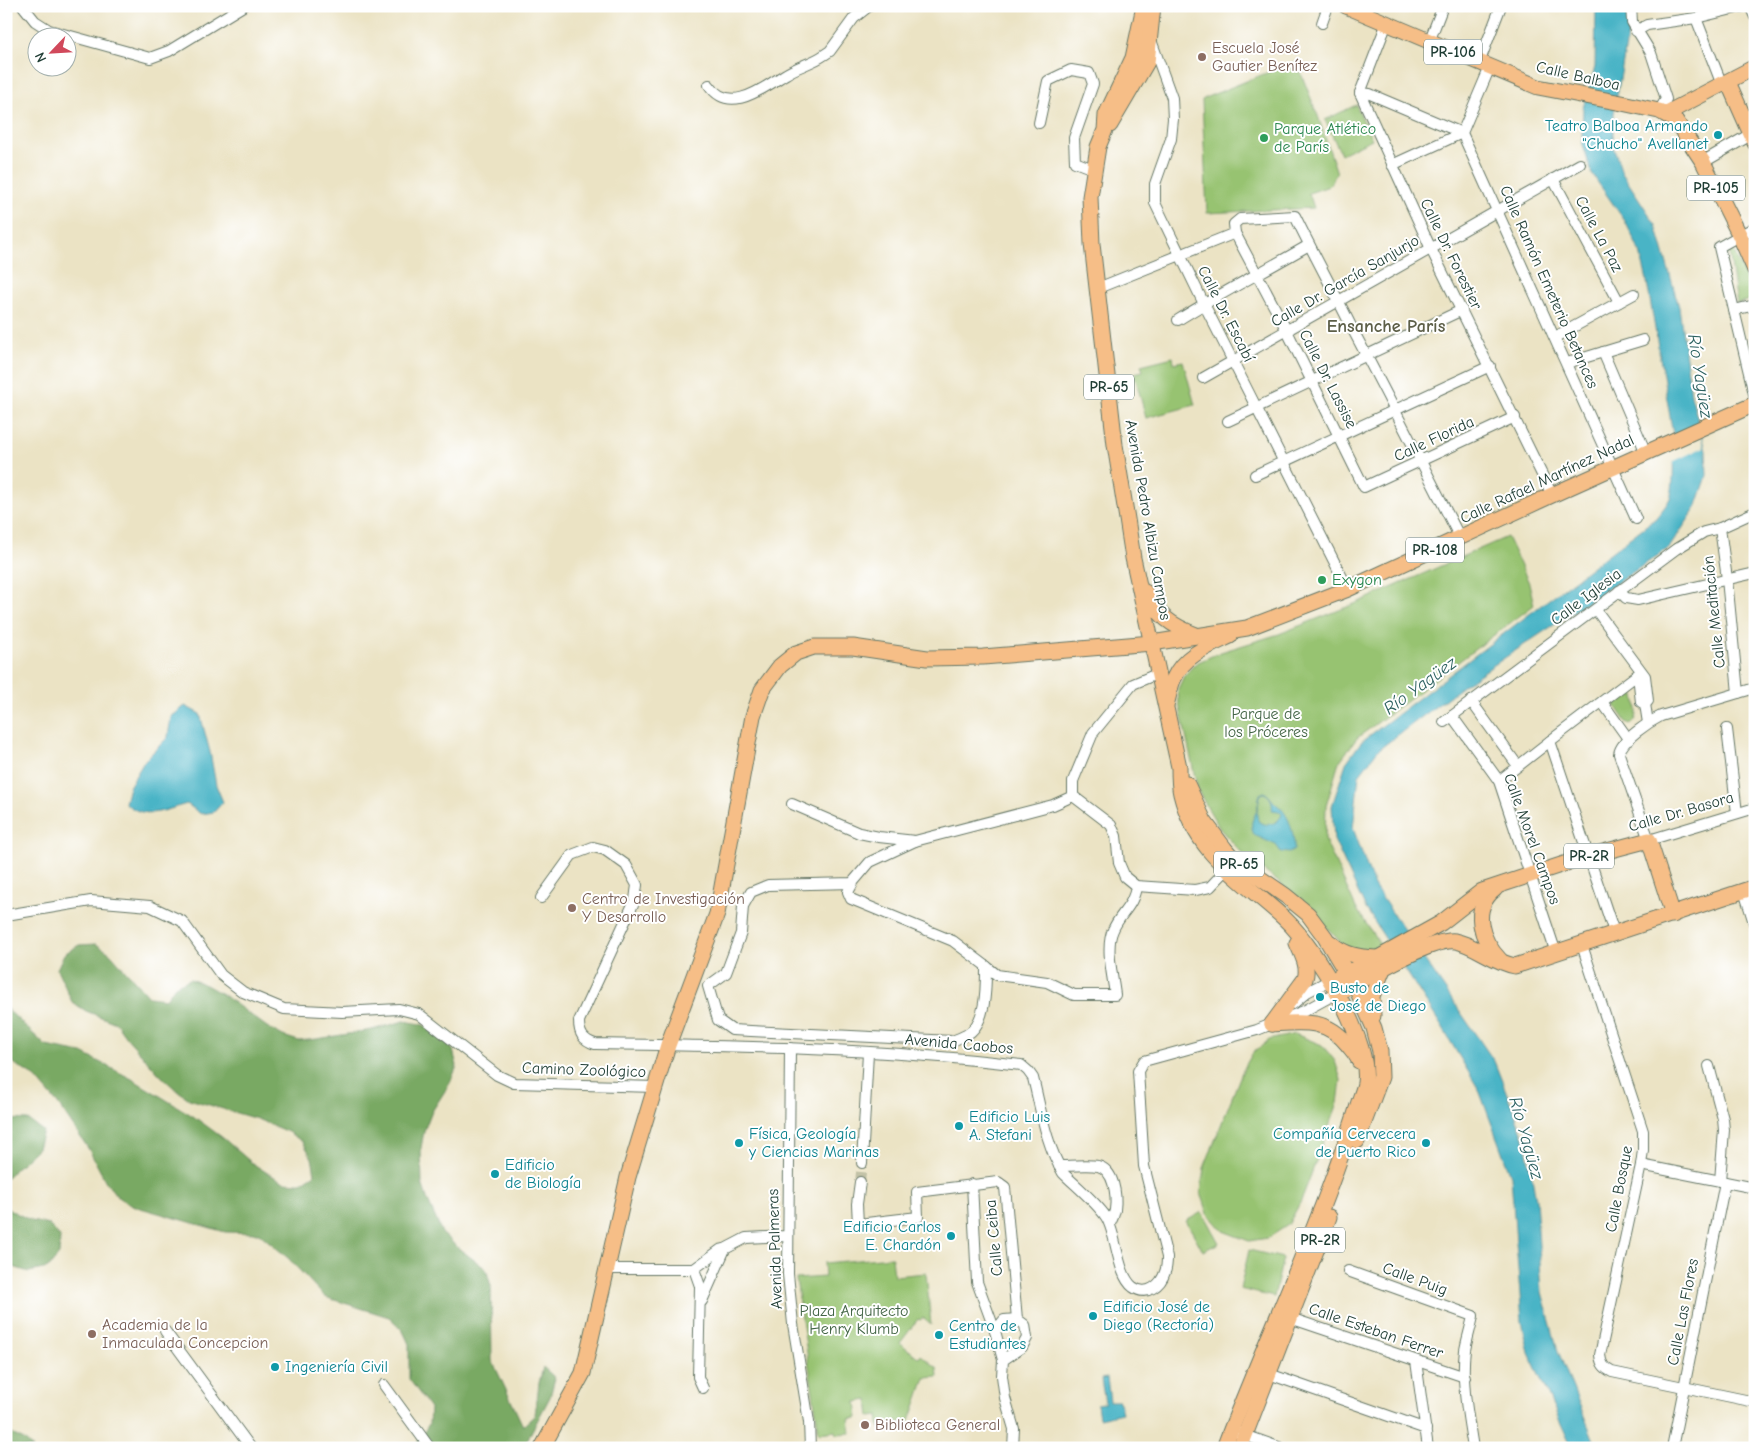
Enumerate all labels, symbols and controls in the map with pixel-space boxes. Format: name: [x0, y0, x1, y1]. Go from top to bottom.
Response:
north arrow: [28, 28, 78, 78]
place label: Escuela José Gautier Benítez: [1212, 39, 1317, 75]
road number: PR-106: [1424, 40, 1482, 64]
text: N: [31, 50, 50, 65]
marker: Escuela José Gautier Benítez: [1196, 51, 1208, 63]
street label: Calle Balboa: [1534, 58, 1622, 94]
place label: Teatro Balboa Armando "Chucho" Avellanet: [1545, 117, 1708, 153]
place label: Parque Atlético de París: [1274, 120, 1376, 156]
marker: Teatro Balboa Armando "Chucho" Avellanet: [1712, 129, 1724, 141]
marker: Parque Atlético de París: [1258, 132, 1270, 144]
road number: PR-105: [1687, 176, 1745, 200]
street label: Calle Ramón Emeterio Betances: [1496, 183, 1602, 392]
street label: Calle La Paz: [1572, 193, 1627, 275]
street label: Calle Dr. Forestier: [1416, 196, 1486, 313]
street label: Calle Dr. García Sanjurjo: [1268, 231, 1422, 331]
street label: Calle Dr. Escabí: [1194, 263, 1258, 365]
district label: Ensanche París: [1327, 316, 1446, 337]
street label: Calle Dr. Lassise: [1295, 327, 1361, 431]
water label: Río Yagüez: [1683, 333, 1717, 420]
road number: PR-65: [1084, 374, 1134, 400]
street label: Calle Florida: [1391, 413, 1477, 465]
street label: Avenida Pedro Albizu Campos: [1121, 418, 1175, 622]
street label: Calle Rafael Martínez Nadal: [1457, 431, 1637, 527]
road number: PR-108: [1406, 538, 1464, 562]
street label: Calle Meditación: [1699, 555, 1729, 669]
street label: Calle Iglesia: [1547, 565, 1625, 629]
place label: Exygon: [1332, 571, 1382, 589]
marker: Exygon: [1316, 574, 1328, 586]
water label: Río Yagüez: [1380, 652, 1461, 719]
park label: Parque de los Próceres: [1224, 705, 1308, 741]
street label: Calle Morel Campos: [1500, 771, 1564, 907]
street label: Calle Dr. Basora: [1626, 788, 1736, 836]
road number: PR-2R: [1564, 844, 1614, 868]
road number: PR-65: [1214, 852, 1264, 876]
place label: Centro de Investigación Y Desarrollo: [582, 890, 745, 926]
marker: Centro de Investigación Y Desarrollo: [566, 902, 578, 914]
place label: Busto de José de Diego: [1330, 979, 1426, 1015]
marker: Busto de José de Diego: [1314, 991, 1326, 1003]
street label: Avenida Caobos: [904, 1030, 1014, 1058]
street label: Camino Zoológico: [522, 1059, 646, 1081]
water label: Río Yagüez: [1504, 1094, 1548, 1182]
place label: Edificio Luis A. Stefani: [969, 1108, 1051, 1144]
marker: Edificio Luis A. Stefani: [953, 1120, 965, 1132]
place label: Física, Geología y Ciencias Marinas: [748, 1125, 879, 1161]
place label: Compañía Cervecera de Puerto Rico: [1273, 1125, 1416, 1161]
marker: Física, Geología y Ciencias Marinas: [733, 1137, 745, 1149]
marker: Compañía Cervecera de Puerto Rico: [1420, 1137, 1432, 1149]
street label: Calle Bosque: [1602, 1144, 1636, 1234]
place label: Edificio de Biología: [505, 1156, 581, 1192]
marker: Edificio de Biología: [489, 1168, 501, 1180]
street label: Avenida Palmeras: [764, 1188, 786, 1310]
street label: Calle Ceiba: [982, 1199, 1006, 1277]
place label: Edificio Carlos E. Chardón: [843, 1218, 941, 1254]
road number: PR-2R: [1295, 1228, 1345, 1252]
marker: Edificio Carlos E. Chardón: [945, 1230, 957, 1242]
street label: Calle Las Flores: [1664, 1257, 1702, 1367]
street label: Calle Puig: [1380, 1259, 1450, 1299]
place label: Edificio José de Diego (Rectoría): [1103, 1298, 1214, 1334]
street label: Calle Esteban Ferrer: [1306, 1300, 1446, 1363]
park label: Plaza Arquitecto Henry Klumb: [800, 1302, 908, 1338]
marker: Edificio José de Diego (Rectoría): [1087, 1310, 1099, 1322]
place label: Academia de la Inmaculada Concepcion: [102, 1316, 268, 1352]
place label: Centro de Estudiantes: [949, 1317, 1026, 1353]
marker: Academia de la Inmaculada Concepcion: [86, 1328, 98, 1340]
marker: Centro de Estudiantes: [933, 1329, 945, 1341]
place label: Ingeniería Civil: [285, 1358, 388, 1376]
marker: Ingeniería Civil: [269, 1361, 281, 1373]
place label: Biblioteca General: [875, 1416, 1000, 1434]
marker: Biblioteca General: [859, 1419, 871, 1431]

